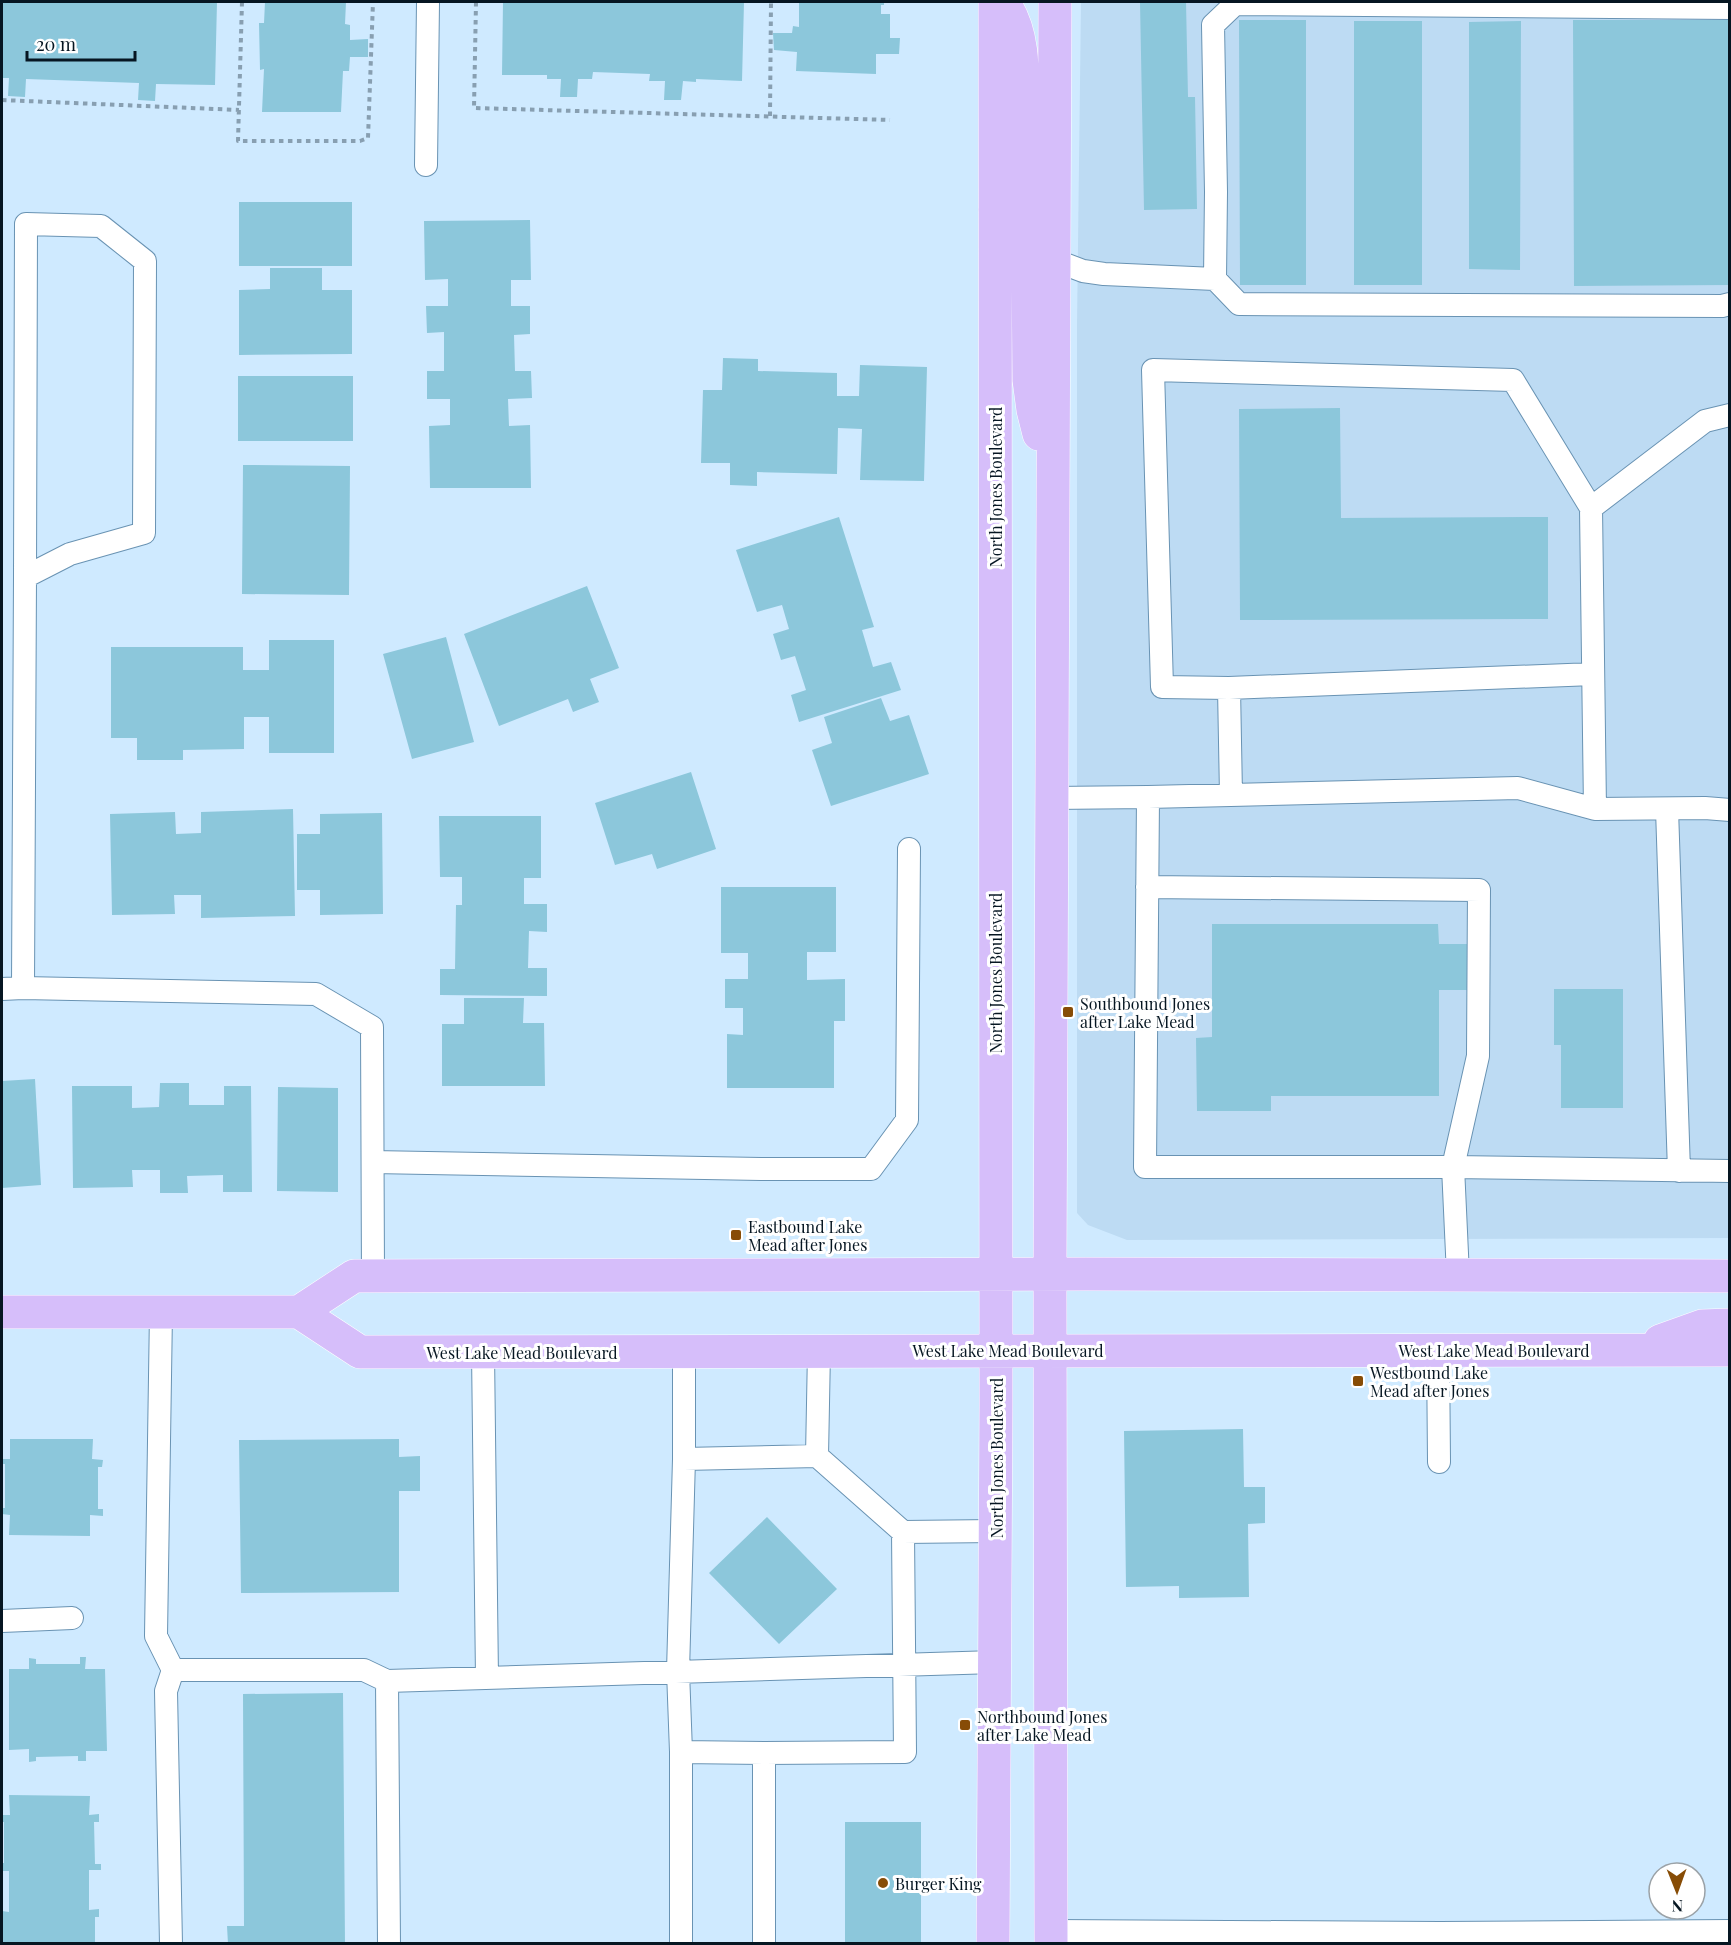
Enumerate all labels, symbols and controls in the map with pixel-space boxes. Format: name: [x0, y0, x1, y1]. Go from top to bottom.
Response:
scale bar: [27, 24, 135, 62]
text: 20 m: [36, 32, 76, 56]
street label: North Jones Boulevard: [985, 407, 1006, 567]
street label: North Jones Boulevard: [985, 893, 1006, 1053]
place label: Southbound Jones after Lake Mead: [1080, 993, 1210, 1032]
marker: Southbound Jones after Lake Mead: [1061, 1005, 1075, 1019]
place label: Eastbound Lake Mead after Jones: [748, 1216, 867, 1255]
marker: Eastbound Lake Mead after Jones: [729, 1228, 743, 1242]
street label: West Lake Mead Boulevard: [911, 1340, 1104, 1361]
street label: West Lake Mead Boulevard: [1397, 1340, 1590, 1361]
street label: West Lake Mead Boulevard: [425, 1342, 618, 1363]
place label: Westbound Lake Mead after Jones: [1369, 1362, 1489, 1401]
marker: Westbound Lake Mead after Jones: [1351, 1374, 1365, 1388]
street label: North Jones Boulevard: [986, 1378, 1007, 1538]
place label: Northbound Jones after Lake Mead: [977, 1706, 1107, 1745]
marker: Northbound Jones after Lake Mead: [958, 1718, 972, 1732]
north arrow: [1647, 1861, 1707, 1921]
place label: Burger King: [895, 1873, 982, 1894]
marker: Burger King: [876, 1876, 890, 1890]
text: N: [1671, 1896, 1683, 1917]

